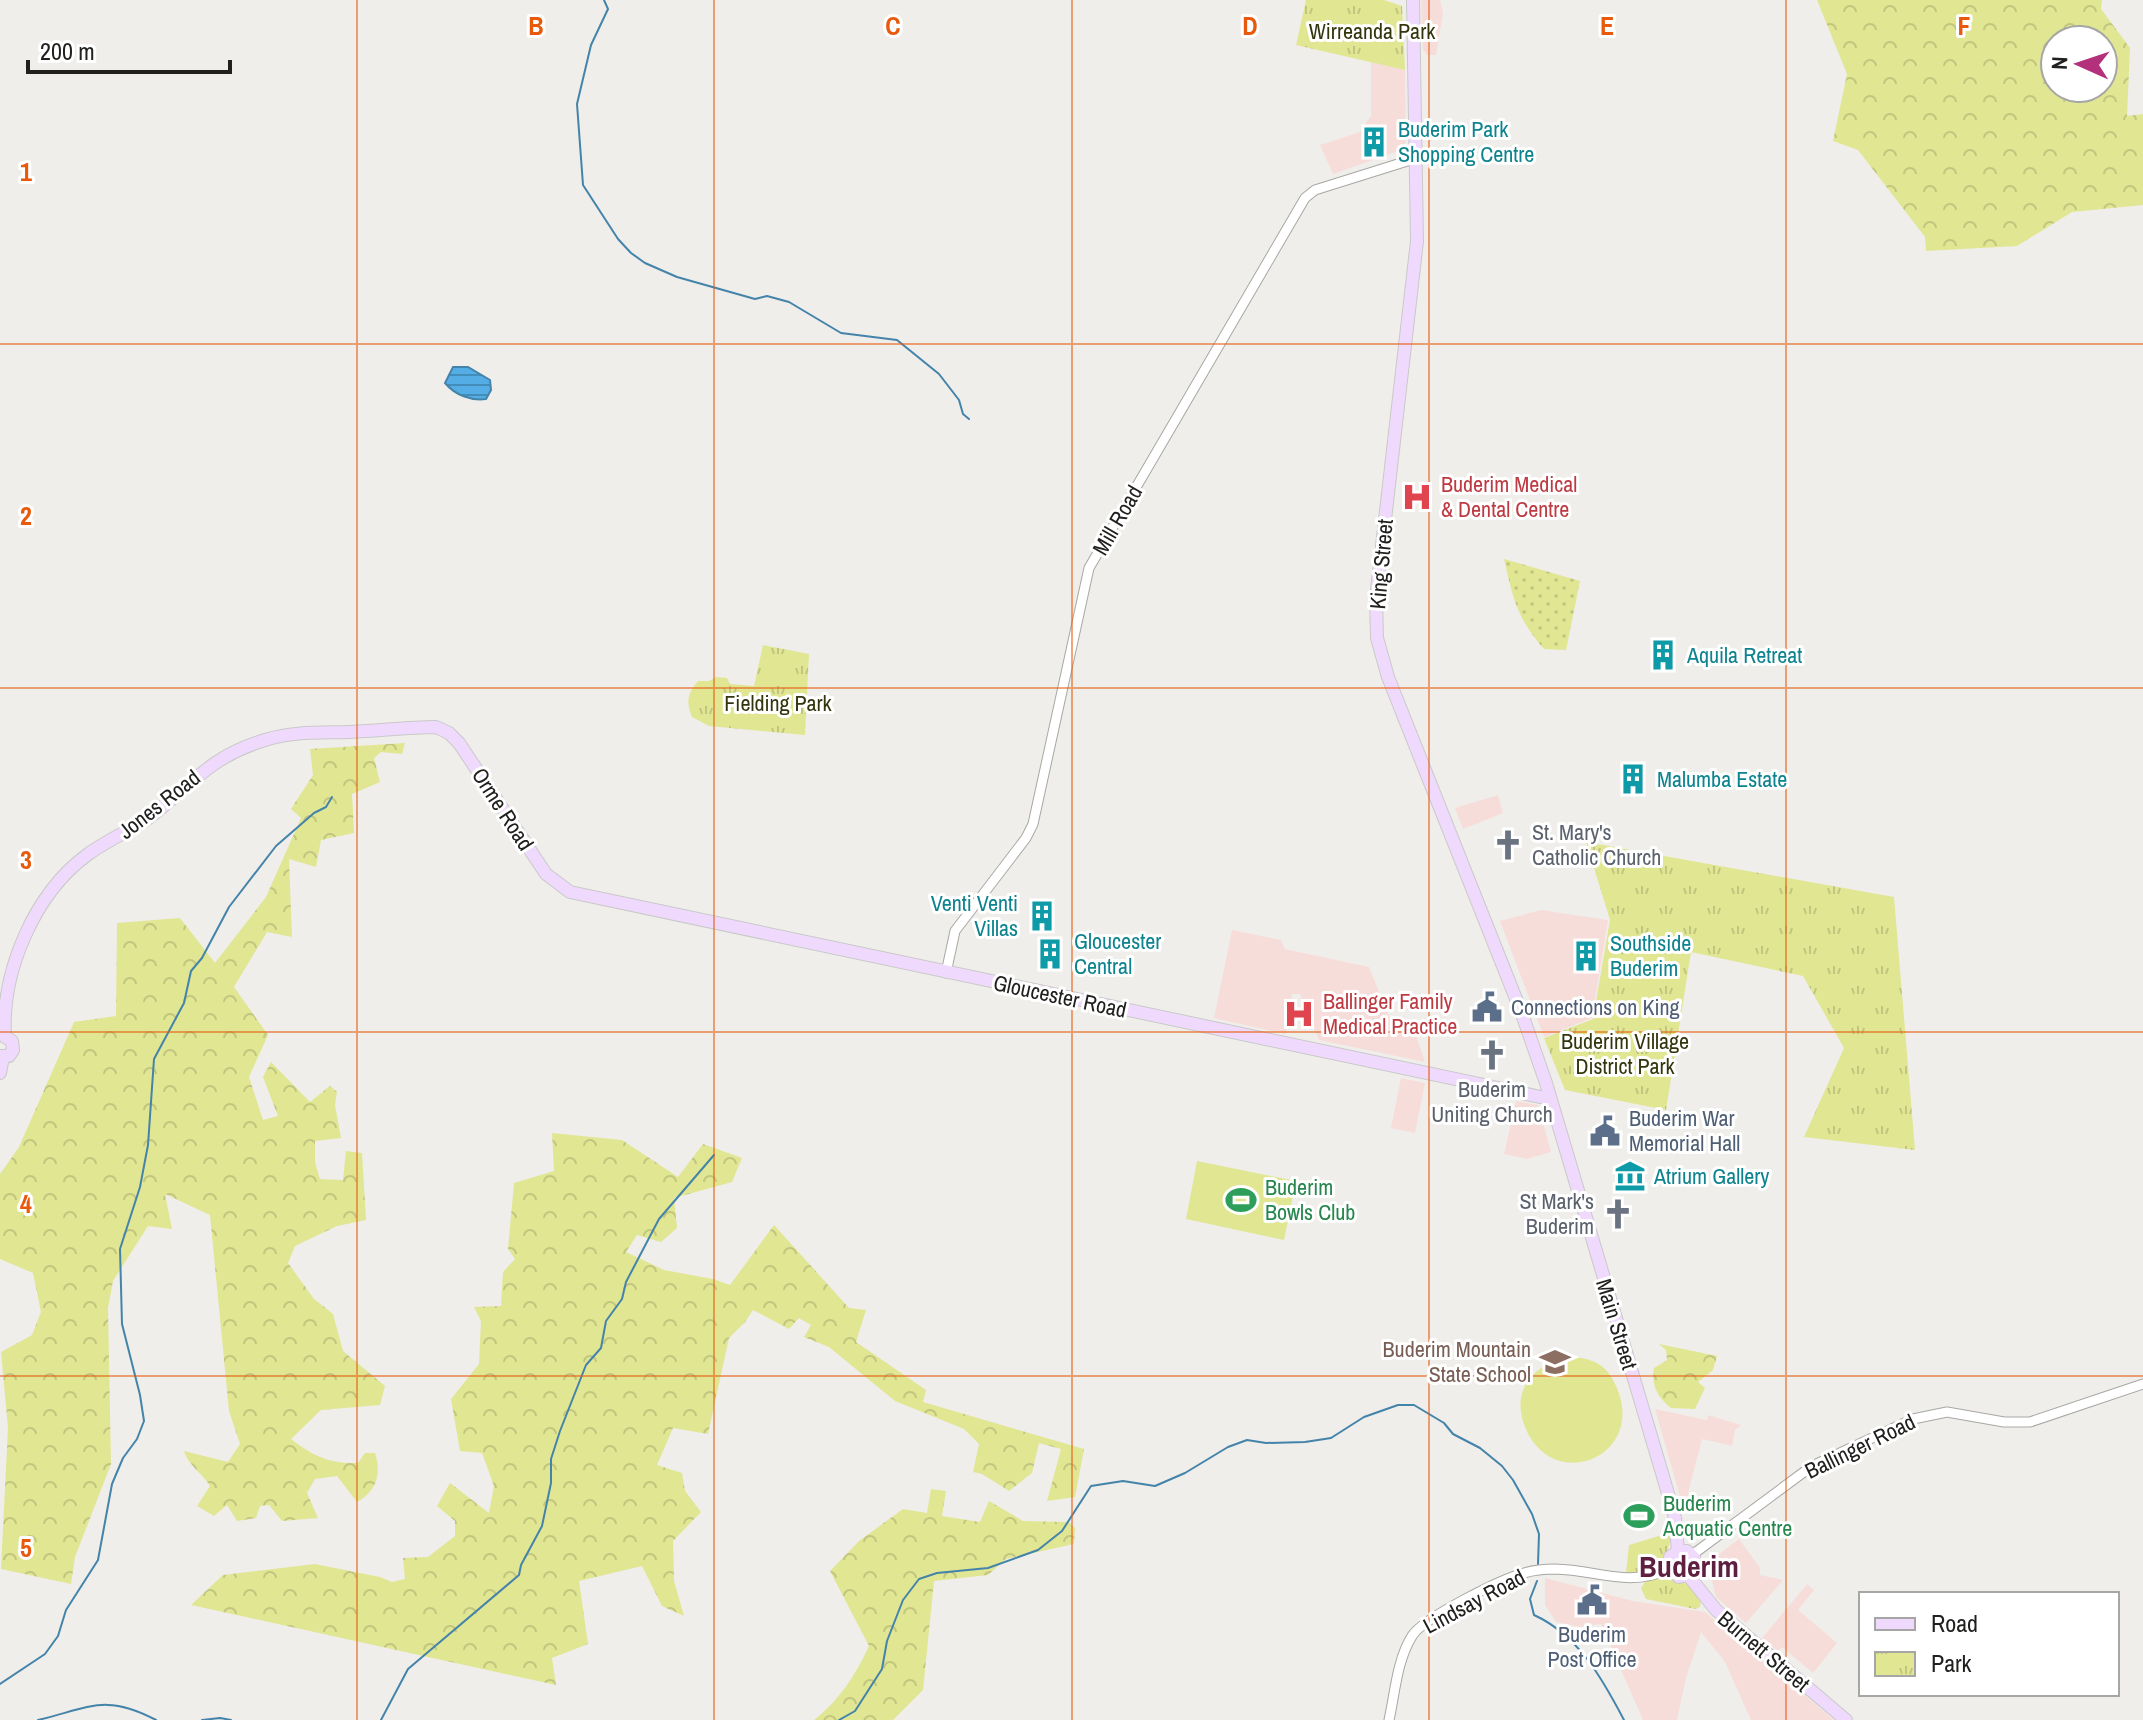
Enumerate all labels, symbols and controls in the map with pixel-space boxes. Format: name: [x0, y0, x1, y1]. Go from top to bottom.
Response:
text: B: [528, 8, 544, 43]
text: C: [885, 8, 901, 43]
text: D: [1242, 8, 1258, 43]
text: E: [1600, 8, 1614, 43]
text: F: [1957, 8, 1971, 43]
park label: Wirreanda Park: [1309, 16, 1436, 46]
scale bar: [28, 24, 230, 74]
north arrow: [2039, 24, 2119, 104]
text: 200 m: [40, 35, 95, 67]
text: N: [2044, 56, 2074, 70]
place label: Buderim Park Shopping Centre: [1398, 114, 1534, 169]
building icon: Buderim Park Shopping Centre: [1357, 125, 1391, 159]
text: 1: [20, 154, 32, 189]
place label: Buderim Medical & Dental Centre: [1441, 469, 1577, 524]
street label: Mill Road: [1085, 480, 1149, 560]
hospital icon: Buderim Medical & Dental Centre: [1400, 480, 1434, 514]
text: 2: [20, 498, 32, 533]
street label: King Street: [1362, 518, 1400, 610]
building icon: Aquila Retreat: [1646, 638, 1680, 672]
place label: Aquila Retreat: [1686, 640, 1802, 670]
park label: Fielding Park: [724, 688, 833, 718]
street label: Orme Road: [465, 762, 541, 856]
building icon: Malumba Estate: [1616, 762, 1650, 796]
street label: Jones Road: [112, 763, 206, 845]
place label: Malumba Estate: [1657, 764, 1787, 794]
place label: St. Mary's Catholic Church: [1532, 817, 1661, 872]
church icon: St. Mary's Catholic Church: [1491, 828, 1525, 862]
text: 3: [20, 842, 32, 877]
place label: Venti Venti Villas: [931, 888, 1018, 943]
building icon: Venti Venti Villas: [1025, 899, 1059, 933]
place label: Gloucester Central: [1074, 926, 1161, 981]
place label: Southside Buderim: [1610, 928, 1691, 983]
building icon: Gloucester Central: [1033, 937, 1067, 971]
building icon: Southside Buderim: [1569, 939, 1603, 973]
street label: Gloucester Road: [991, 967, 1129, 1025]
place label: Ballinger Family Medical Practice: [1323, 986, 1457, 1041]
public building icon: Connections on King: [1470, 990, 1504, 1024]
place label: Connections on King: [1511, 992, 1680, 1022]
hospital icon: Ballinger Family Medical Practice: [1282, 997, 1316, 1031]
park label: Buderim Village District Park: [1561, 1026, 1689, 1081]
church icon: Buderim Uniting Church: [1475, 1038, 1509, 1072]
place label: Buderim Uniting Church: [1431, 1074, 1553, 1129]
place label: Buderim War Memorial Hall: [1629, 1103, 1740, 1158]
public building icon: Buderim War Memorial Hall: [1588, 1114, 1622, 1148]
museum icon: Atrium Gallery: [1613, 1159, 1647, 1193]
place label: Atrium Gallery: [1653, 1161, 1769, 1191]
place label: Buderim Bowls Club: [1265, 1172, 1355, 1227]
sports icon: Buderim Bowls Club: [1224, 1183, 1258, 1217]
text: 4: [20, 1186, 32, 1221]
place label: St Mark's Buderim: [1519, 1186, 1594, 1241]
church icon: St Mark's Buderim: [1601, 1197, 1635, 1231]
street label: Main Street: [1589, 1275, 1645, 1373]
place label: Buderim Mountain State School: [1383, 1334, 1531, 1389]
school or university icon: Buderim Mountain State School: [1538, 1345, 1572, 1379]
street label: Ballinger Road: [1800, 1406, 1920, 1486]
place label: Buderim Acquatic Centre: [1662, 1488, 1792, 1543]
sports icon: Buderim Acquatic Centre: [1622, 1499, 1656, 1533]
text: 5: [20, 1530, 32, 1565]
district label: Buderim: [1639, 1546, 1739, 1586]
street label: Lindsay Road: [1418, 1562, 1530, 1640]
public building icon: Buderim Post Office: [1575, 1583, 1609, 1617]
legend: [1859, 1592, 2119, 1696]
street label: Burnett Street: [1712, 1604, 1816, 1698]
text: Road: [1931, 1607, 1978, 1639]
place label: Buderim Post Office: [1548, 1619, 1636, 1674]
text: Park: [1931, 1647, 1972, 1679]

